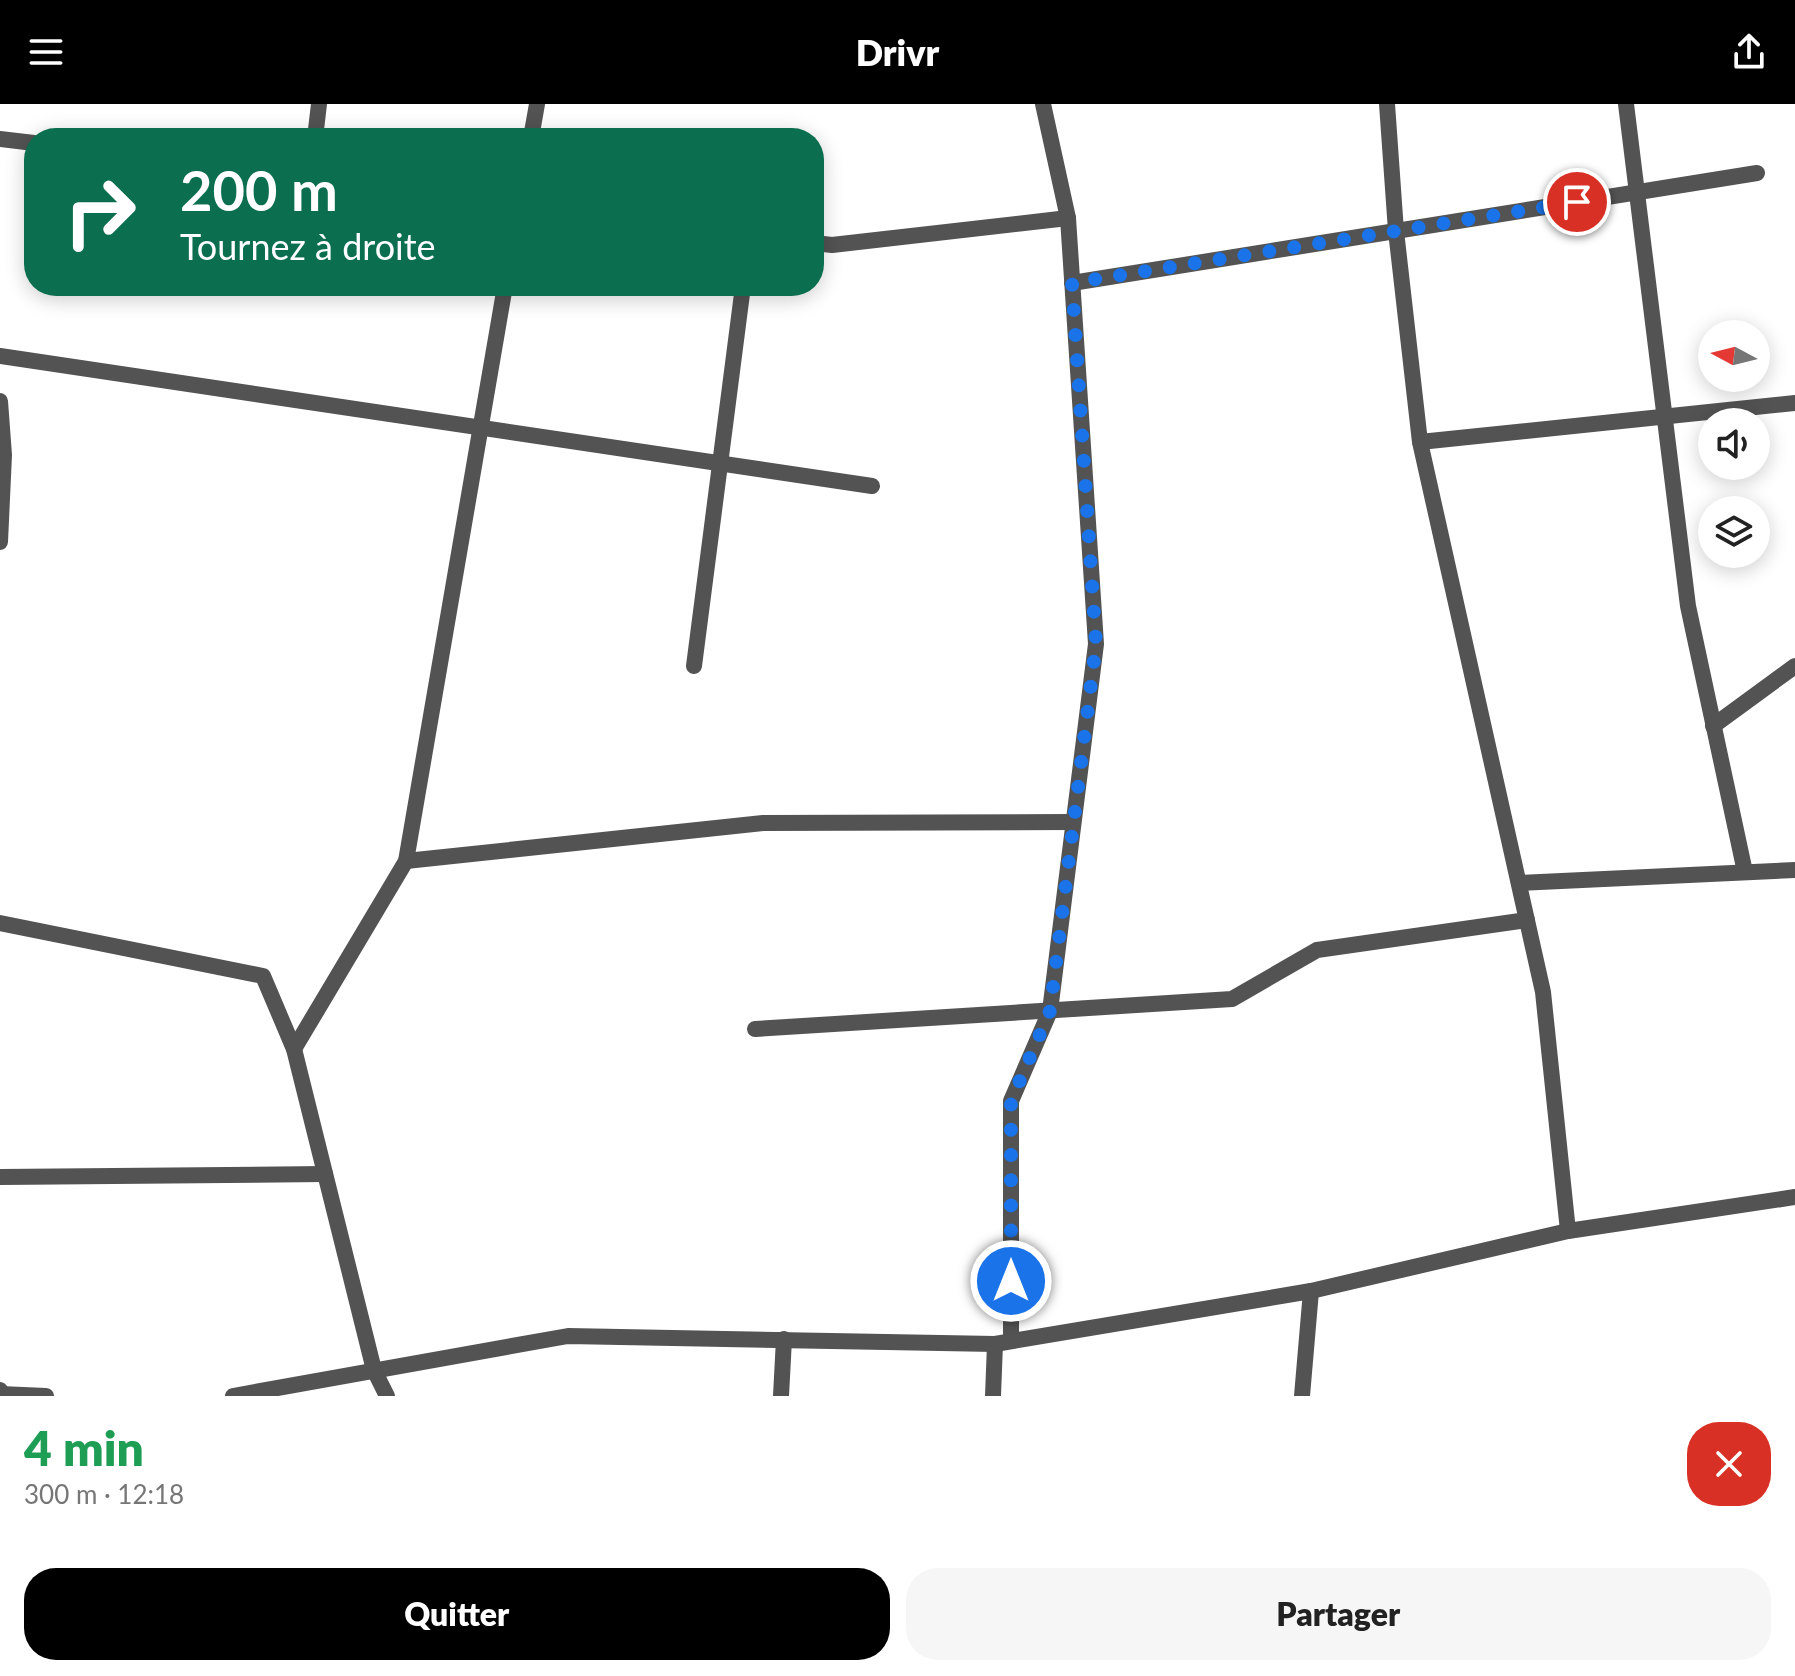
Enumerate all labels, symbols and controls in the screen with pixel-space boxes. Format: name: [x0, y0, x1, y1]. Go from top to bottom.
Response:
icon: menu: [24, 30, 68, 74]
text: Drivr: [856, 30, 939, 74]
icon: share: [1727, 30, 1771, 74]
text: 200 m: [180, 156, 338, 223]
icon: right: [48, 160, 152, 264]
pin: [1543, 168, 1611, 236]
icon: arrive: [1555, 180, 1599, 224]
text: Tournez à droite: [180, 224, 436, 268]
north arrow: [1698, 320, 1770, 392]
map controls: [1698, 320, 1770, 568]
button: sound: [1698, 408, 1770, 480]
button: layers: [1698, 496, 1770, 568]
position arrow: [969, 1239, 1053, 1323]
text: 4 min: [24, 1419, 144, 1476]
button: close: [1687, 1422, 1771, 1506]
text: 300 m · 12:18: [24, 1478, 184, 1510]
button: Quitter: [24, 1568, 890, 1660]
button: Partager: [906, 1568, 1771, 1660]

